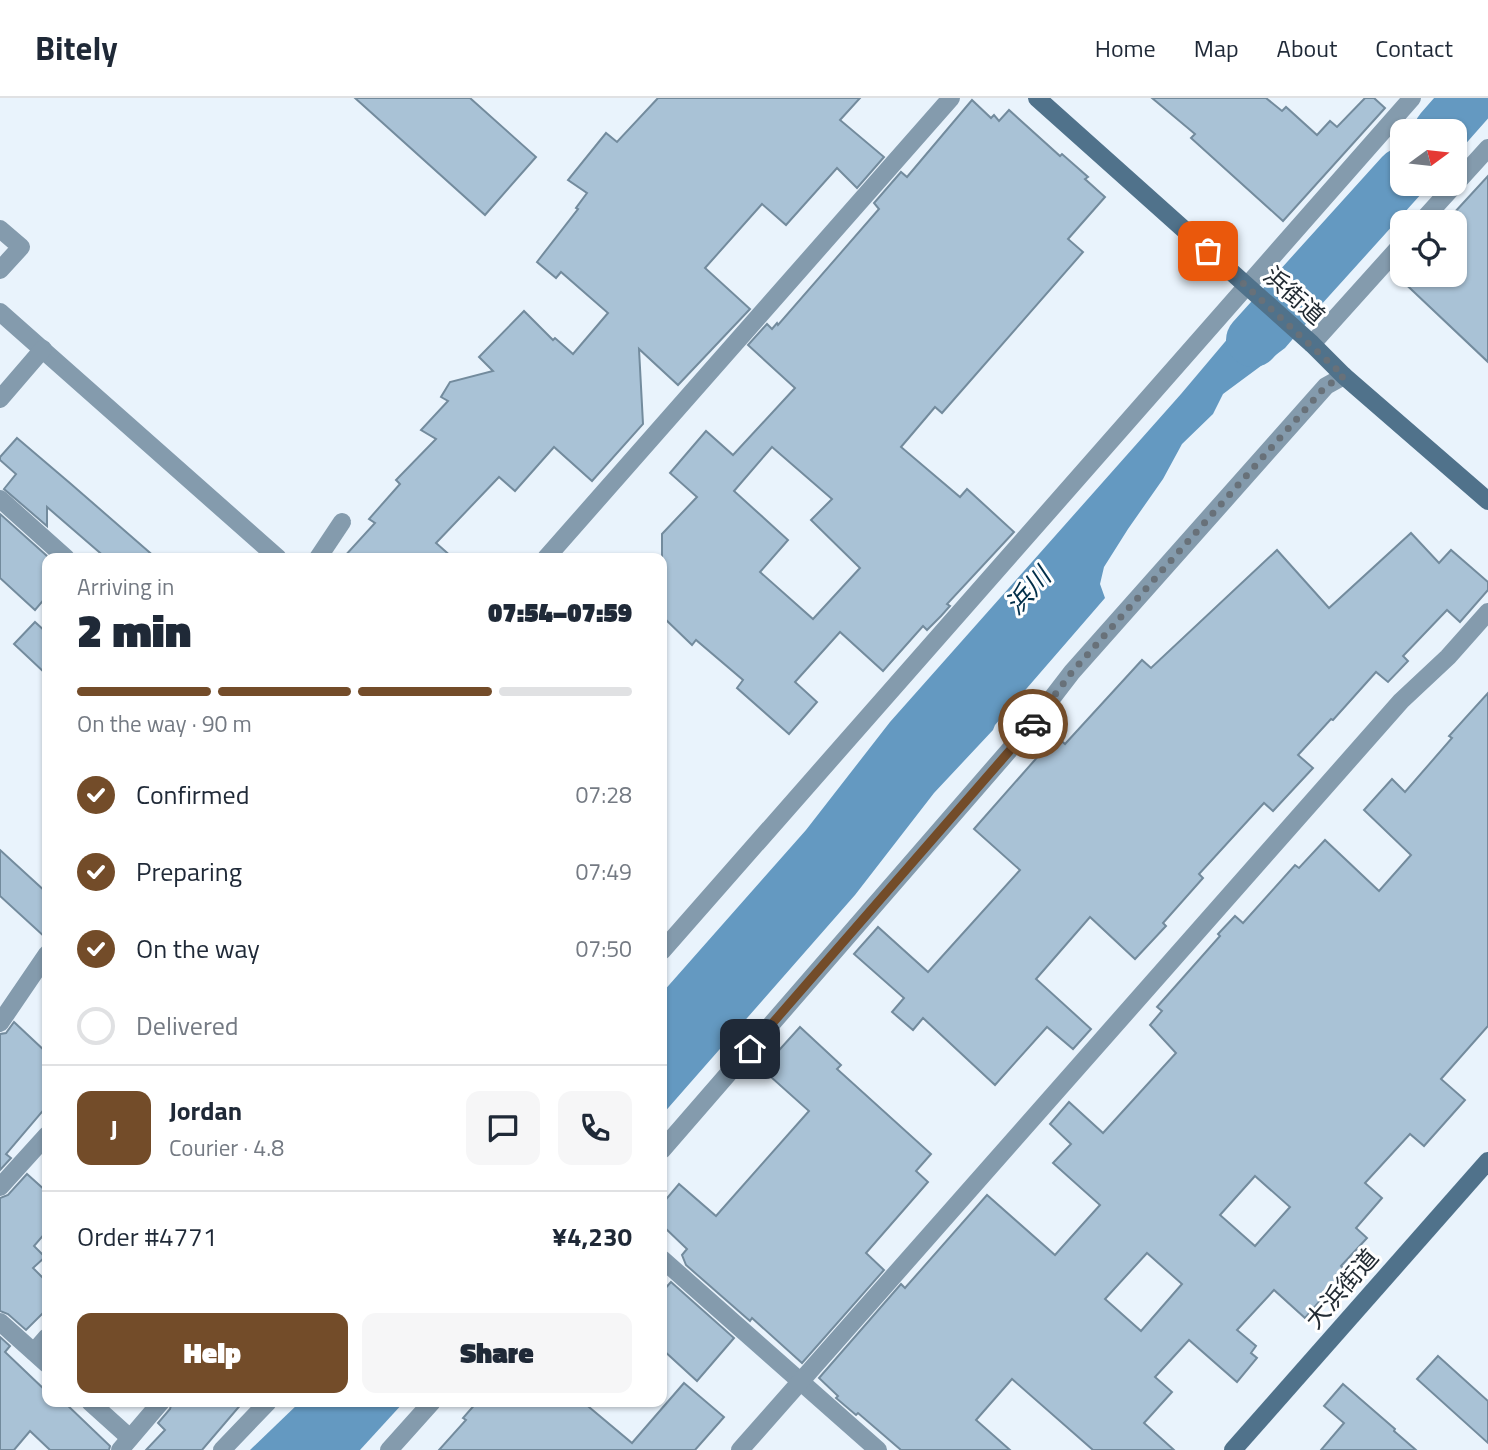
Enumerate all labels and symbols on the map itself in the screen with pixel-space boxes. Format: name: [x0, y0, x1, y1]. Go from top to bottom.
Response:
north arrow: [1390, 119, 1466, 196]
pin: [1178, 221, 1238, 281]
street label: 浜街道: [1256, 258, 1333, 333]
water label: 浜川: [996, 556, 1062, 623]
courier: [998, 689, 1068, 759]
pin: [720, 1019, 780, 1079]
street label: 大浜街道: [1296, 1240, 1386, 1336]

